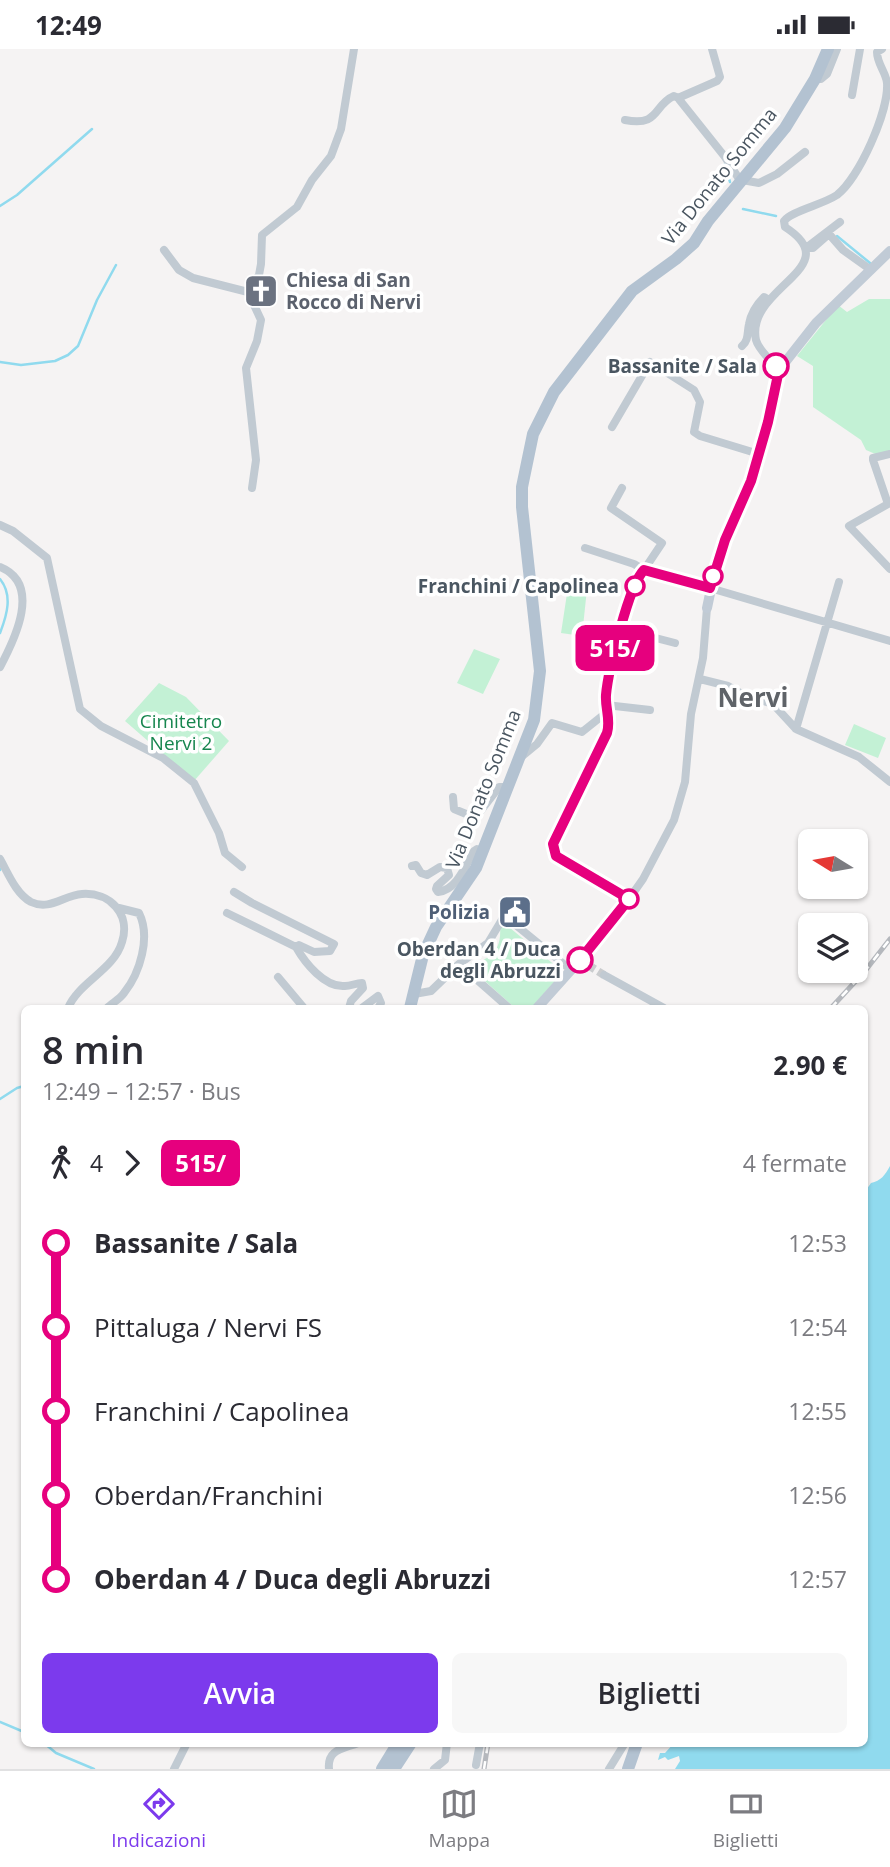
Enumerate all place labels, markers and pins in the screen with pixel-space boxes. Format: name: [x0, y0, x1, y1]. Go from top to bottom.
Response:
place label: Chiesa di San Rocco di Nervi: [286, 267, 421, 315]
church icon: Chiesa di San Rocco di Nervi: [242, 272, 280, 310]
place label: Bassanite / Sala: [608, 353, 757, 379]
marker: Bassanite / Sala: [763, 353, 789, 379]
unlabelled marker: [703, 566, 723, 586]
place label: Franchini / Capolinea: [418, 573, 619, 599]
marker: Franchini / Capolinea: [625, 576, 645, 596]
unlabelled marker: [619, 889, 639, 909]
public building icon: Polizia: [496, 893, 534, 931]
place label: Polizia: [428, 899, 490, 925]
place label: Oberdan 4 / Duca degli Abruzzi: [397, 936, 561, 984]
marker: Oberdan 4 / Duca degli Abruzzi: [567, 947, 593, 973]

